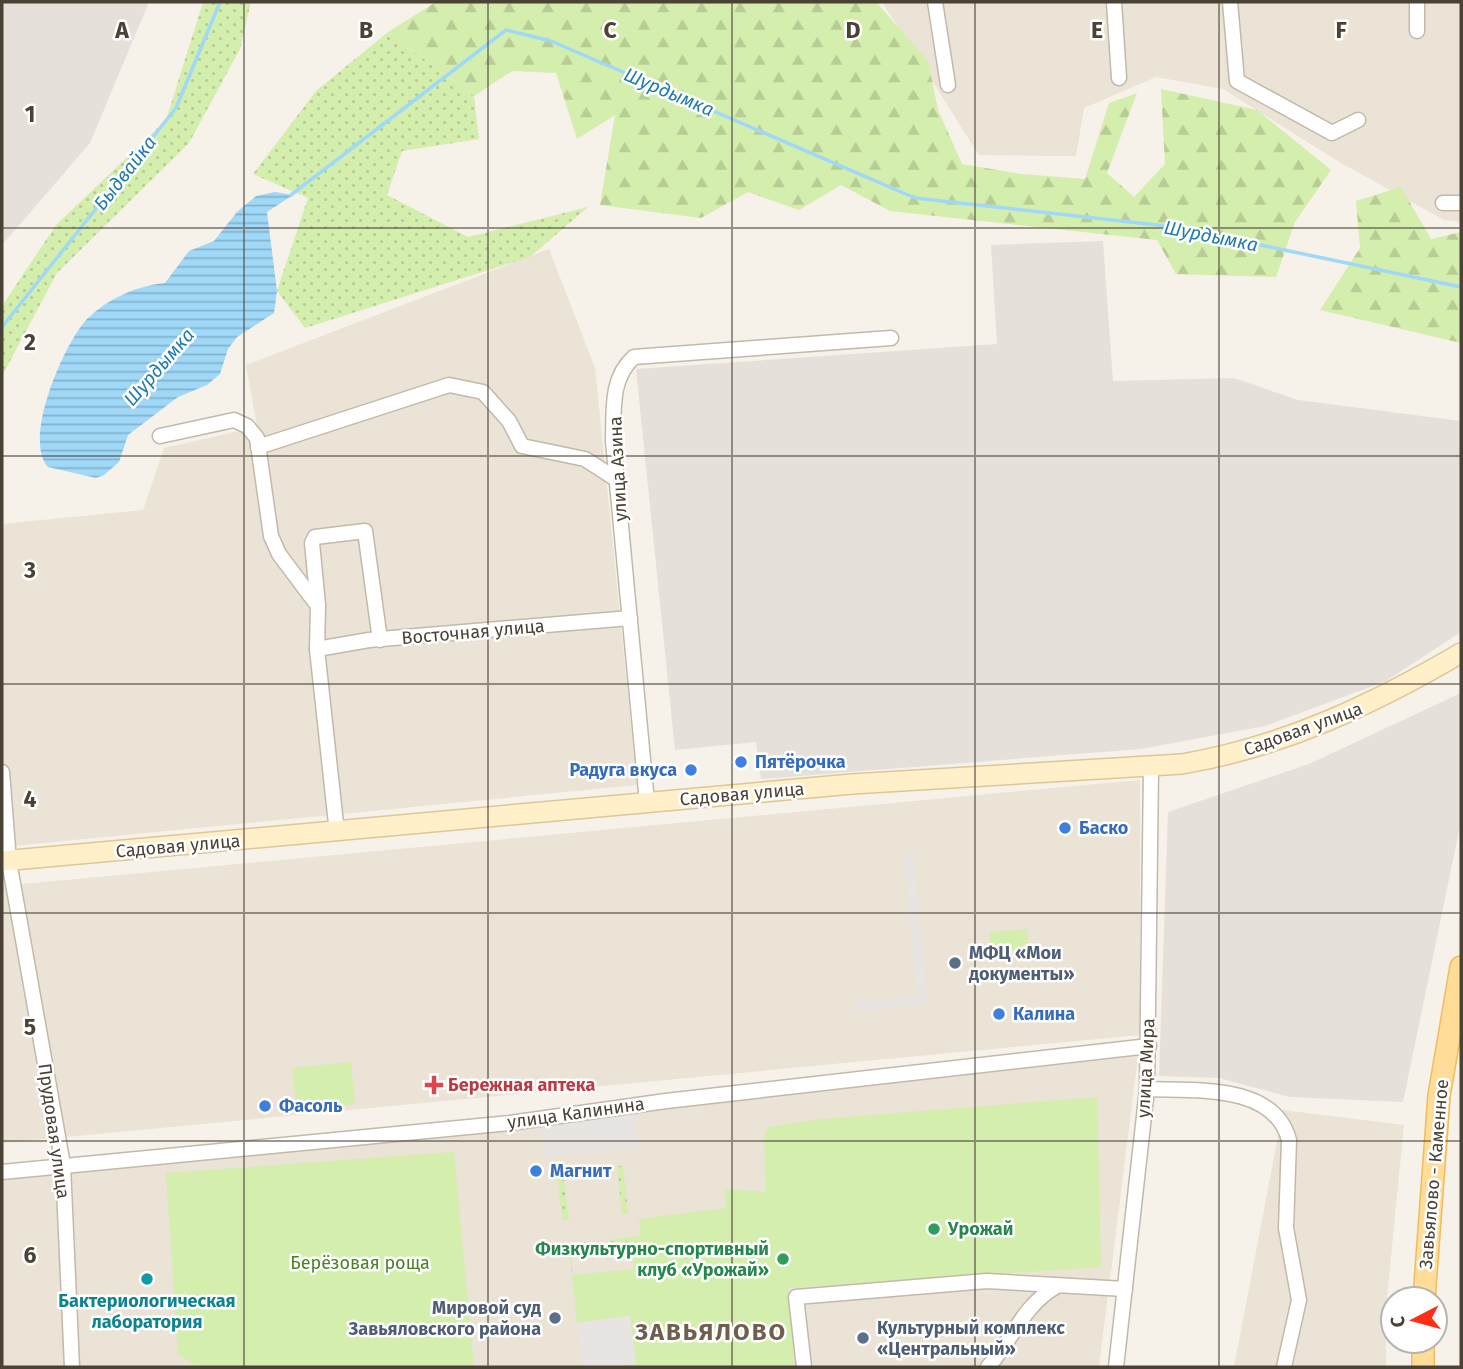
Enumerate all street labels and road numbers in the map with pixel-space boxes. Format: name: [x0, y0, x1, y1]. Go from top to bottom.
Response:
street label: улица Азина: [604, 416, 632, 522]
street label: Восточная улица: [401, 615, 545, 649]
street label: Садовая улица: [1241, 697, 1365, 761]
street label: Садовая улица: [679, 778, 805, 810]
street label: Садовая улица: [115, 830, 241, 862]
street label: улица Мира: [1132, 1017, 1160, 1119]
street label: Прудовая улица: [34, 1062, 74, 1200]
street label: Завьялово - Каменное: [1415, 1078, 1453, 1270]
street label: улица Калинина: [506, 1092, 646, 1134]

